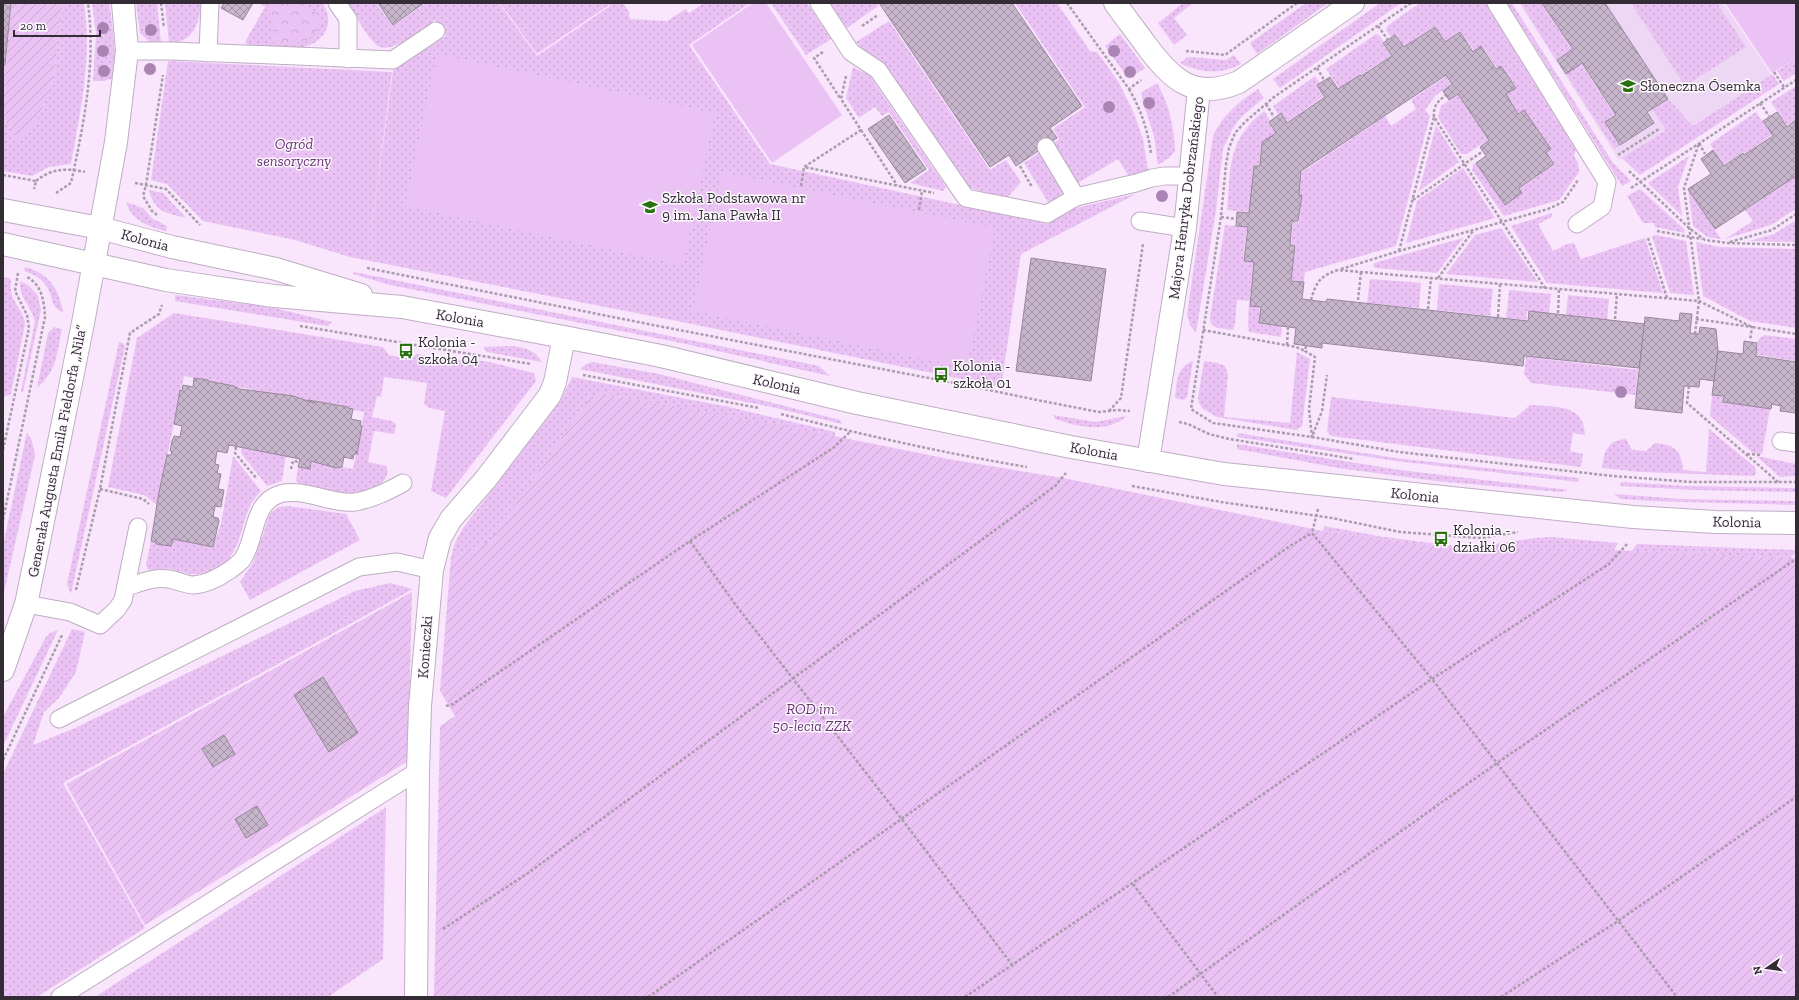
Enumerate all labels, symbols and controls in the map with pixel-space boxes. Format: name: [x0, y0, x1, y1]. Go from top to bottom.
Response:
scale bar: [14, 12, 100, 38]
text: 20 m: [20, 19, 47, 33]
school or university icon: Słoneczna Ósemka: [1619, 77, 1637, 95]
place label: Słoneczna Ósemka: [1640, 77, 1761, 95]
street label: Majora Henryka Dobrzańskiego: [1165, 95, 1207, 301]
park label: Ogród sensoryczny: [257, 135, 331, 170]
place label: Szkoła Podstawowa nr 9 im. Jana Pawła II: [662, 189, 806, 224]
school or university icon: Szkoła Podstawowa nr 9 im. Jana Pawła II: [641, 198, 659, 216]
street label: Kolonia: [119, 225, 171, 255]
street label: Kolonia: [434, 305, 486, 331]
street label: Generała Augusta Emila Fieldorfa „Nila”: [24, 323, 90, 579]
place label: Kolonia - szkoła 04: [418, 333, 478, 368]
bus stop icon: Kolonia - szkoła 04: [397, 342, 415, 360]
place label: Kolonia - szkoła 01: [953, 357, 1011, 392]
bus stop icon: Kolonia - szkoła 01: [932, 366, 950, 384]
street label: Kolonia: [751, 370, 803, 398]
street label: Kolonia: [1068, 438, 1120, 464]
street label: Kolonia: [1390, 484, 1440, 506]
street label: Kolonia: [1712, 513, 1762, 531]
place label: Kolonia - działki 06: [1453, 521, 1516, 556]
bus stop icon: Kolonia - działki 06: [1432, 530, 1450, 548]
street label: Konieczki: [414, 615, 436, 679]
park label: ROD im. 50-lecia ZZK: [773, 700, 852, 735]
north arrow: [1747, 948, 1787, 988]
text: N: [1750, 964, 1765, 976]

